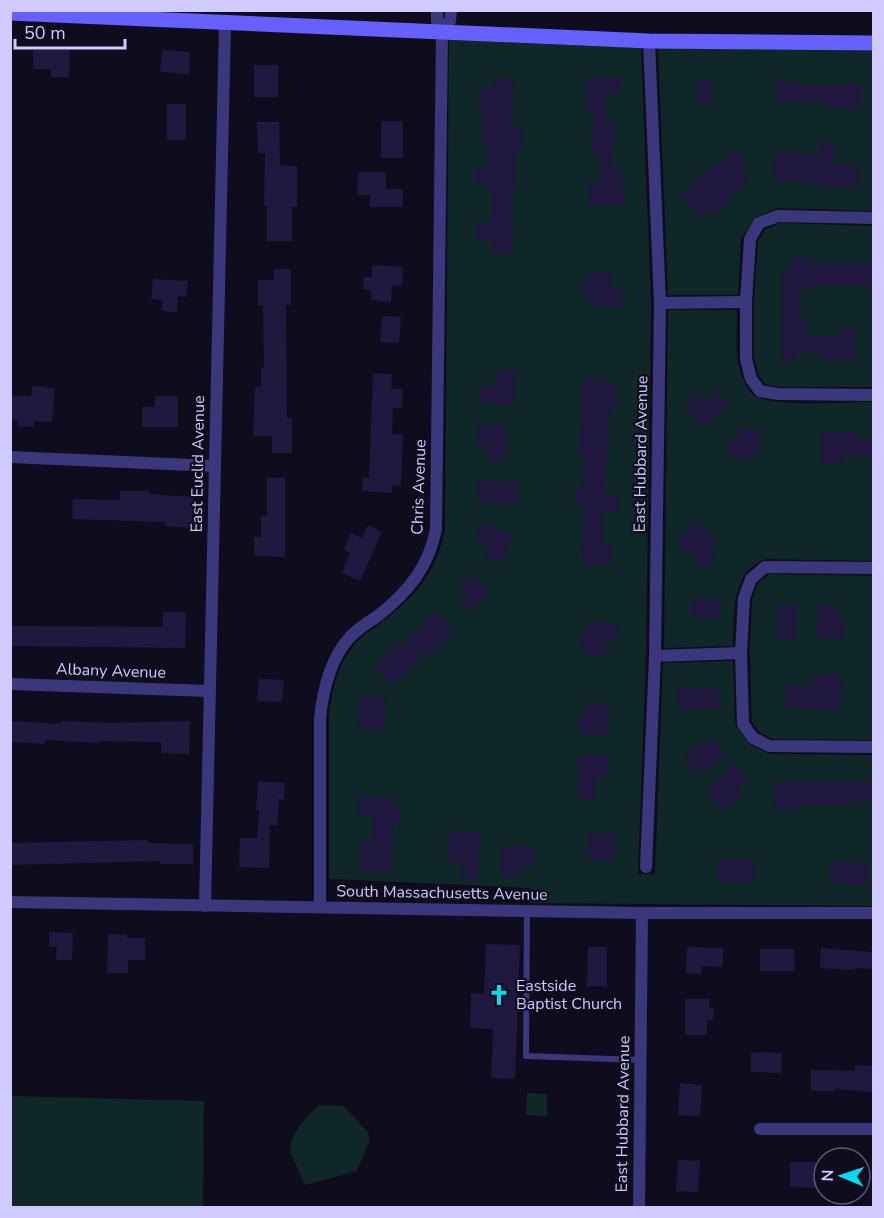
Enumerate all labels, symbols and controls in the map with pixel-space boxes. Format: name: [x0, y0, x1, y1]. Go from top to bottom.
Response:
scale bar: [15, 12, 124, 50]
text: 50 m: [24, 21, 66, 45]
street label: East Hubbard Avenue: [629, 375, 653, 533]
street label: East Euclid Avenue: [186, 395, 210, 533]
street label: Chris Avenue: [406, 439, 432, 535]
street label: Albany Avenue: [56, 658, 166, 684]
street label: South Massachusetts Avenue: [336, 880, 548, 906]
place label: Eastside Baptist Church: [516, 975, 622, 1015]
church icon: Eastside Baptist Church: [487, 983, 511, 1007]
street label: East Hubbard Avenue: [611, 1035, 635, 1193]
north arrow: [812, 1146, 872, 1206]
text: N: [817, 1169, 839, 1182]

